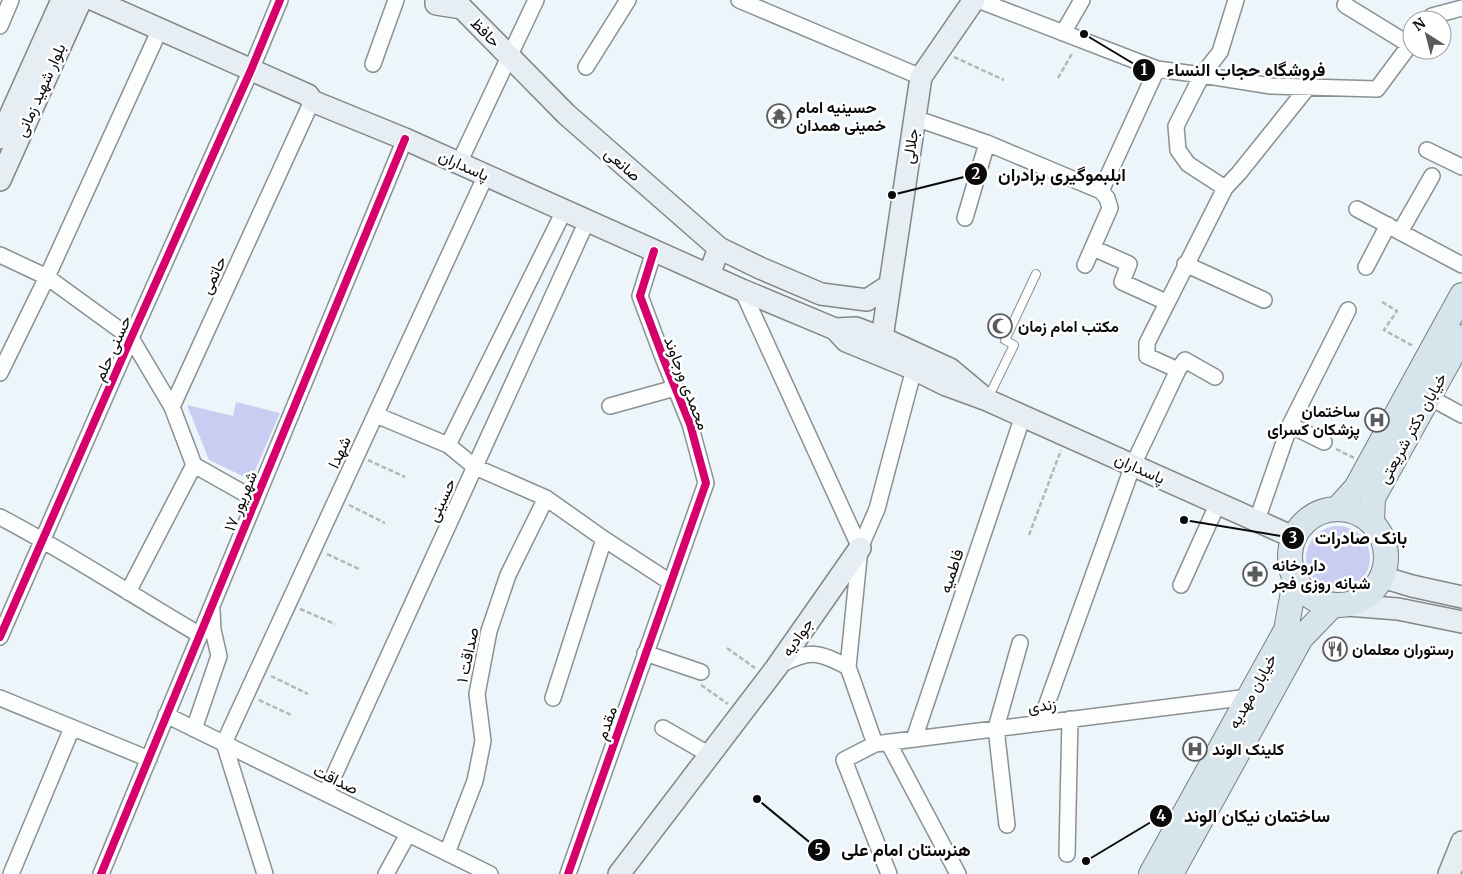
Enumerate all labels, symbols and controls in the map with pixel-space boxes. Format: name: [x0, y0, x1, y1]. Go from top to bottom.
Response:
north arrow: [1402, 10, 1452, 60]
street label: حافظ: [467, 13, 505, 51]
text: N: [1410, 14, 1429, 35]
street label: بلوار شهید زمانی: [10, 40, 70, 140]
callout: فروشگاه حجاب النساء: [1132, 54, 1336, 87]
text: فروشگاه حجاب النساء: [1166, 58, 1326, 81]
text: 1: [1141, 60, 1148, 79]
place label: حسینیه امام خمینی همدان: [796, 97, 886, 135]
temple icon: حسینیه امام خمینی همدان: [766, 103, 792, 129]
street label: جلالی: [897, 127, 924, 165]
street label: صانعی: [600, 143, 645, 186]
street label: پاسداران: [435, 145, 492, 187]
callout: ابلبموگیری برادران: [963, 158, 1136, 191]
text: ابلبموگیری برادران: [998, 163, 1126, 186]
text: 2: [972, 164, 981, 183]
street label: حاتمی: [196, 253, 231, 298]
street label: حسنی حلم: [89, 312, 136, 384]
mosque icon: مکتب امام زمان: [987, 313, 1013, 339]
place label: مکتب امام زمان: [1018, 316, 1119, 337]
street label: محمدی ورجاوند: [659, 333, 714, 433]
street label: خیابان دکتر شریعتی: [1373, 369, 1452, 487]
place label: ساختمان پزشکان کسرای: [1267, 401, 1360, 441]
hospital icon: ساختمان پزشکان کسرای: [1364, 407, 1390, 433]
street label: شهدا: [323, 433, 356, 472]
street label: پاسداران: [1111, 448, 1168, 490]
street label: ۱۷ شهریور: [219, 468, 262, 534]
street label: حسینی: [422, 475, 461, 525]
callout: بانک صادرات: [1280, 521, 1417, 554]
text: بانک صادرات: [1315, 526, 1407, 549]
text: 3: [1289, 528, 1297, 547]
street label: فاطمیه: [935, 546, 967, 596]
place label: داروخانه شبانه روزی فجر: [1271, 555, 1371, 594]
pharmacy icon: داروخانه شبانه روزی فجر: [1242, 561, 1268, 587]
street label: جوادیه: [777, 614, 818, 661]
street label: صداقت ۱: [451, 625, 483, 685]
restaurant icon: رستوران معلمان: [1322, 636, 1348, 662]
place label: رستوران معلمان: [1352, 639, 1454, 660]
street label: خیابان مهدیه: [1223, 650, 1282, 732]
street label: زندی: [1027, 693, 1058, 718]
street label: مقدم: [591, 703, 622, 743]
hospital icon: کلینک الوند: [1182, 736, 1208, 762]
place label: کلینک الوند: [1212, 739, 1284, 760]
street label: صداقت: [310, 760, 362, 798]
callout: ساختمان نیکان الوند: [1149, 799, 1340, 832]
text: ساختمان نیکان الوند: [1184, 804, 1330, 827]
text: 4: [1156, 806, 1166, 825]
callout: هنرستان امام علی: [806, 833, 981, 866]
text: هنرستان امام علی: [841, 838, 971, 862]
text: 5: [815, 840, 823, 859]

